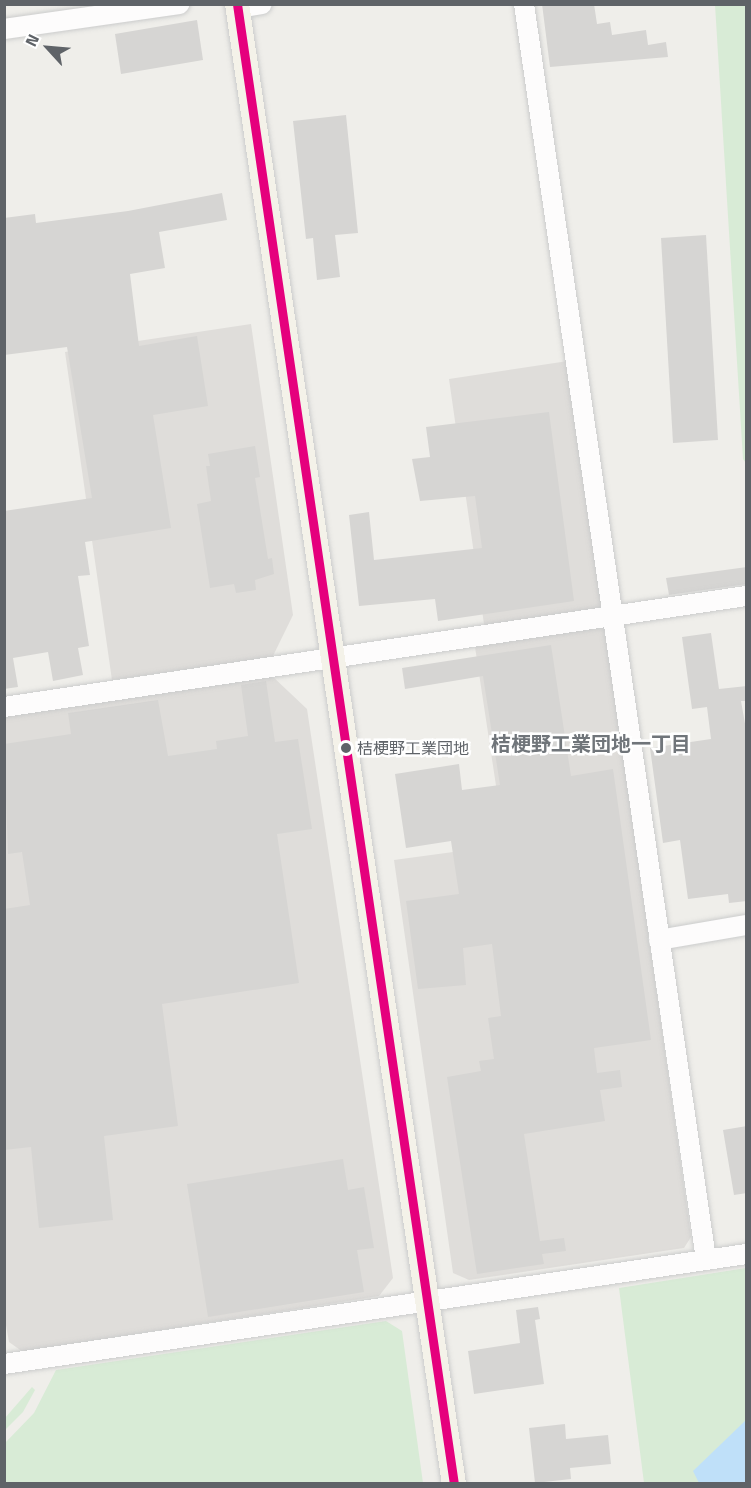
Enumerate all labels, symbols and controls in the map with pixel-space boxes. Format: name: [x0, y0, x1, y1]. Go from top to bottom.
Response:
north arrow: [18, 18, 78, 78]
text: N: [19, 30, 45, 50]
district label: 桔梗野工業団地一丁目: [491, 731, 691, 755]
place label: 桔梗野工業団地: [357, 738, 469, 758]
marker: 桔梗野工業団地: [340, 742, 352, 754]

